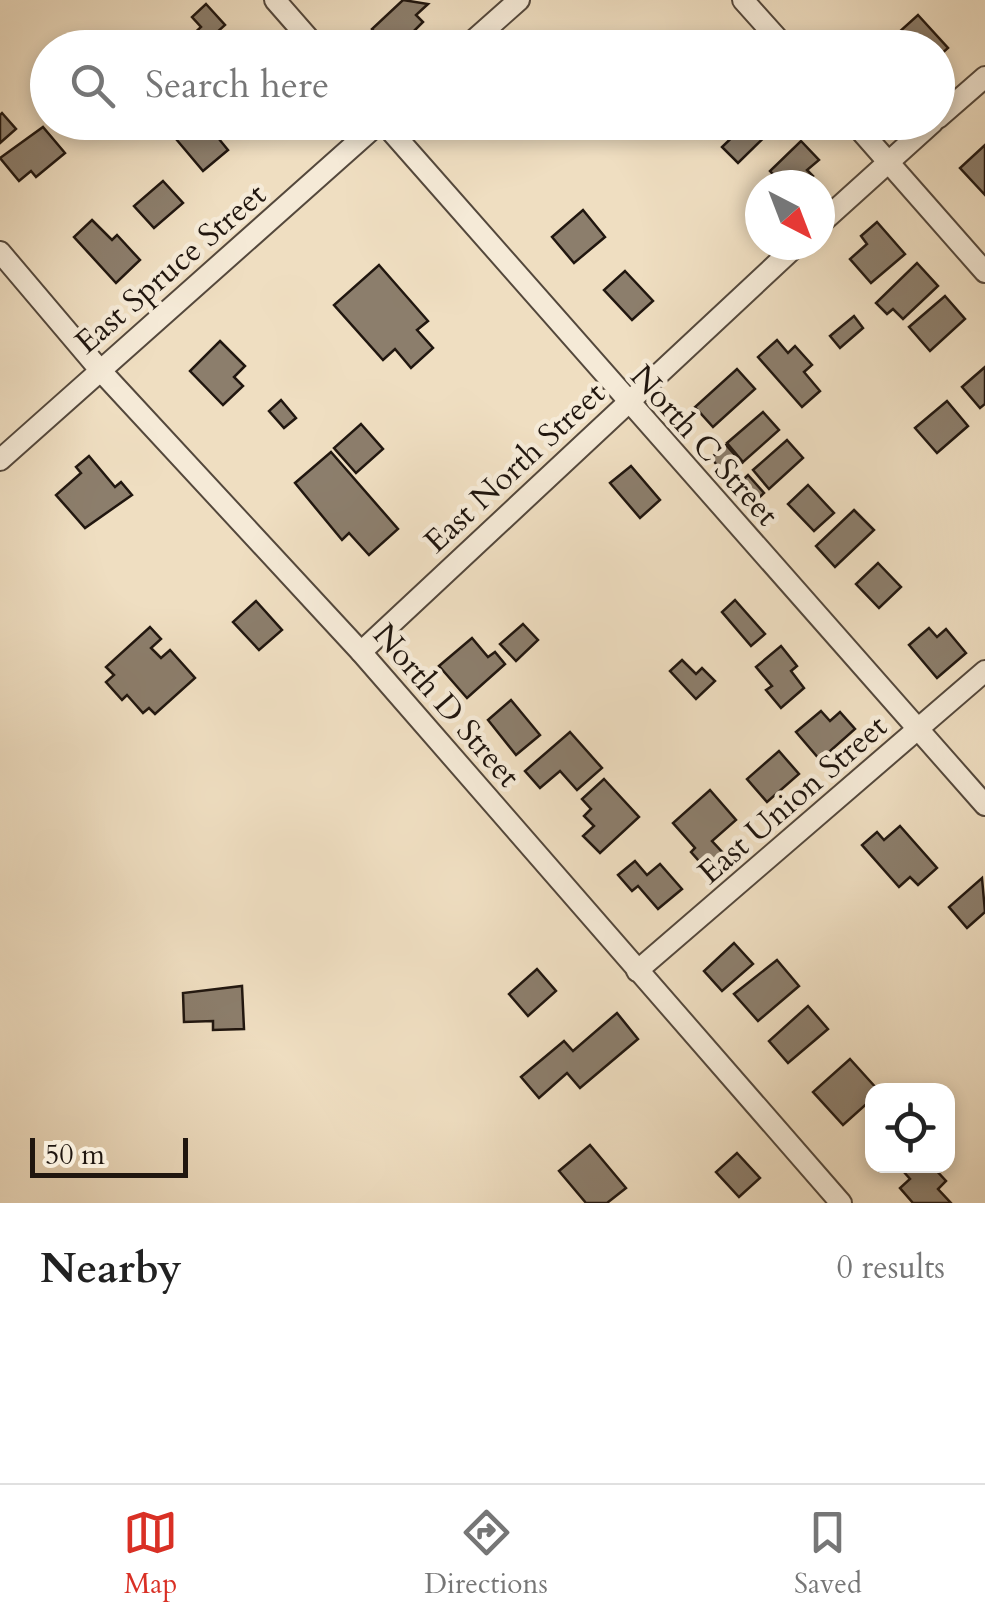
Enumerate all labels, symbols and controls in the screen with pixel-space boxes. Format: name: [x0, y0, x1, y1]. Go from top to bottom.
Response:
search box: [30, 30, 955, 140]
icon: search: [65, 58, 120, 113]
text: Search here: [145, 59, 329, 111]
north arrow: [745, 170, 835, 260]
street label: East Spruce Street: [66, 173, 276, 364]
street label: North C Street: [620, 356, 788, 536]
street label: East North Street: [415, 372, 615, 563]
street label: North D Street: [363, 614, 530, 797]
street label: East Union Street: [689, 705, 897, 894]
map controls: [865, 1083, 955, 1173]
button: locate: [865, 1083, 955, 1173]
scale bar: [30, 1133, 188, 1178]
text: 50 m: [45, 1136, 105, 1174]
text: Nearby: [40, 1240, 182, 1297]
text: 0 results: [837, 1246, 945, 1290]
tab: Map: [123, 1505, 178, 1603]
tab: Directions: [424, 1505, 548, 1603]
tab: Saved: [794, 1505, 862, 1603]

